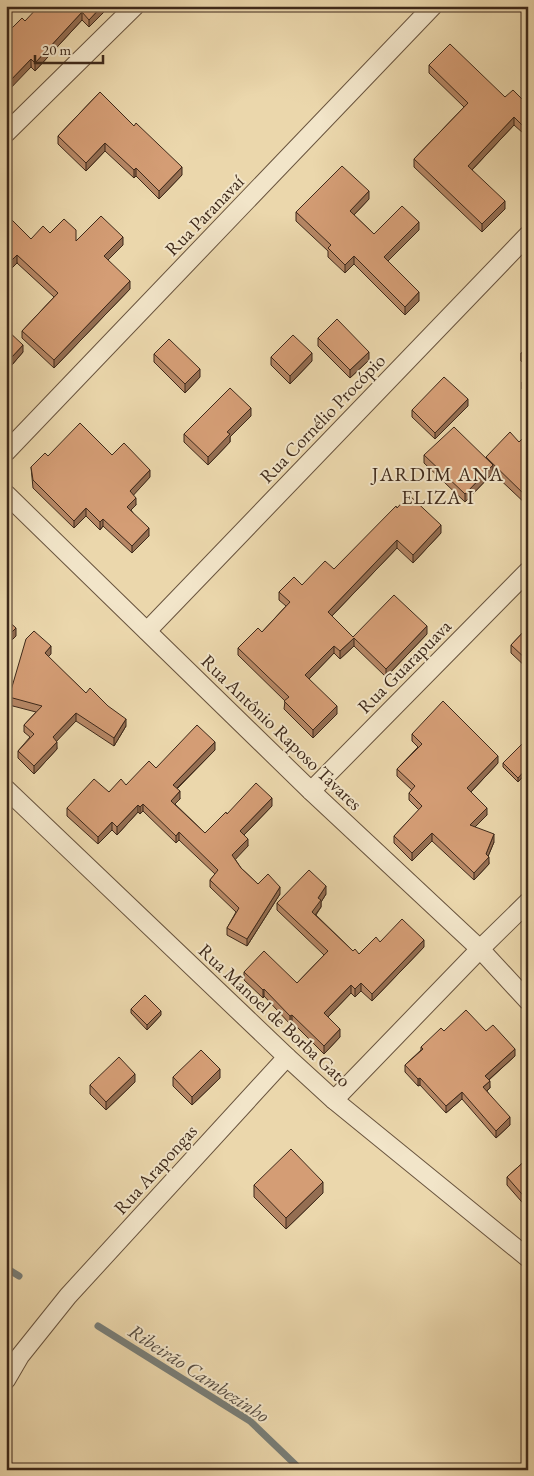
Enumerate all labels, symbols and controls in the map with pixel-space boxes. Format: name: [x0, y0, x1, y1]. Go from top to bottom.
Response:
scale bar: [35, 32, 102, 64]
text: 20 m: [42, 40, 71, 59]
street label: Rua Paranavaí: [159, 169, 250, 261]
street label: Rua Cornélio Procópio: [254, 348, 391, 489]
district label: JARDIM ANA ELIZA I: [370, 461, 504, 510]
street label: Rua Guarapuava: [352, 614, 457, 719]
street label: Rua Antônio Raposo Tavares: [196, 649, 368, 816]
street label: Rua Manoel de Borba Gato: [193, 938, 356, 1093]
street label: Rua Arapongas: [108, 1119, 203, 1220]
water label: Ribeirão Cambezinho: [124, 1318, 275, 1429]

